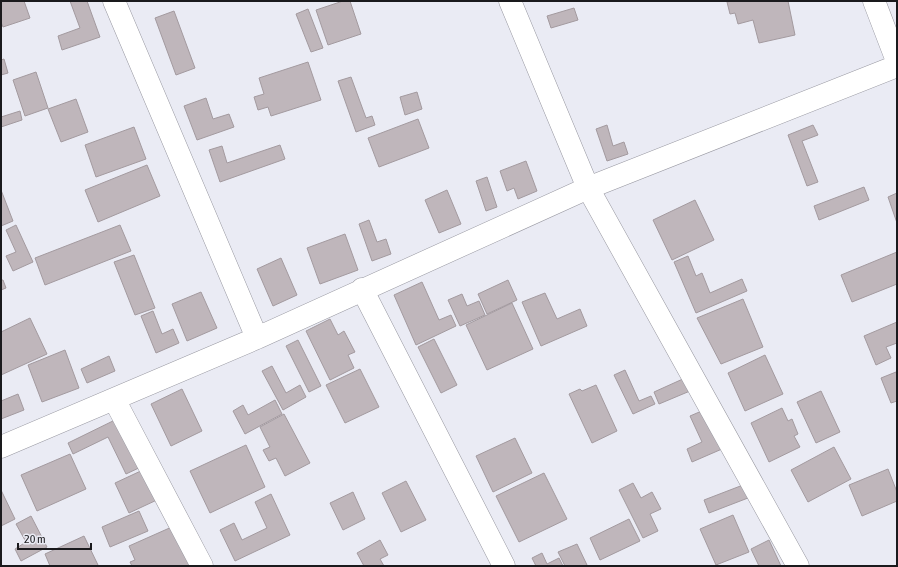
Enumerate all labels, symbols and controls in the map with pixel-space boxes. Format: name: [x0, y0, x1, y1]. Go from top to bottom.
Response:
scale bar: [18, 525, 91, 551]
text: 20 m: [24, 532, 46, 546]

